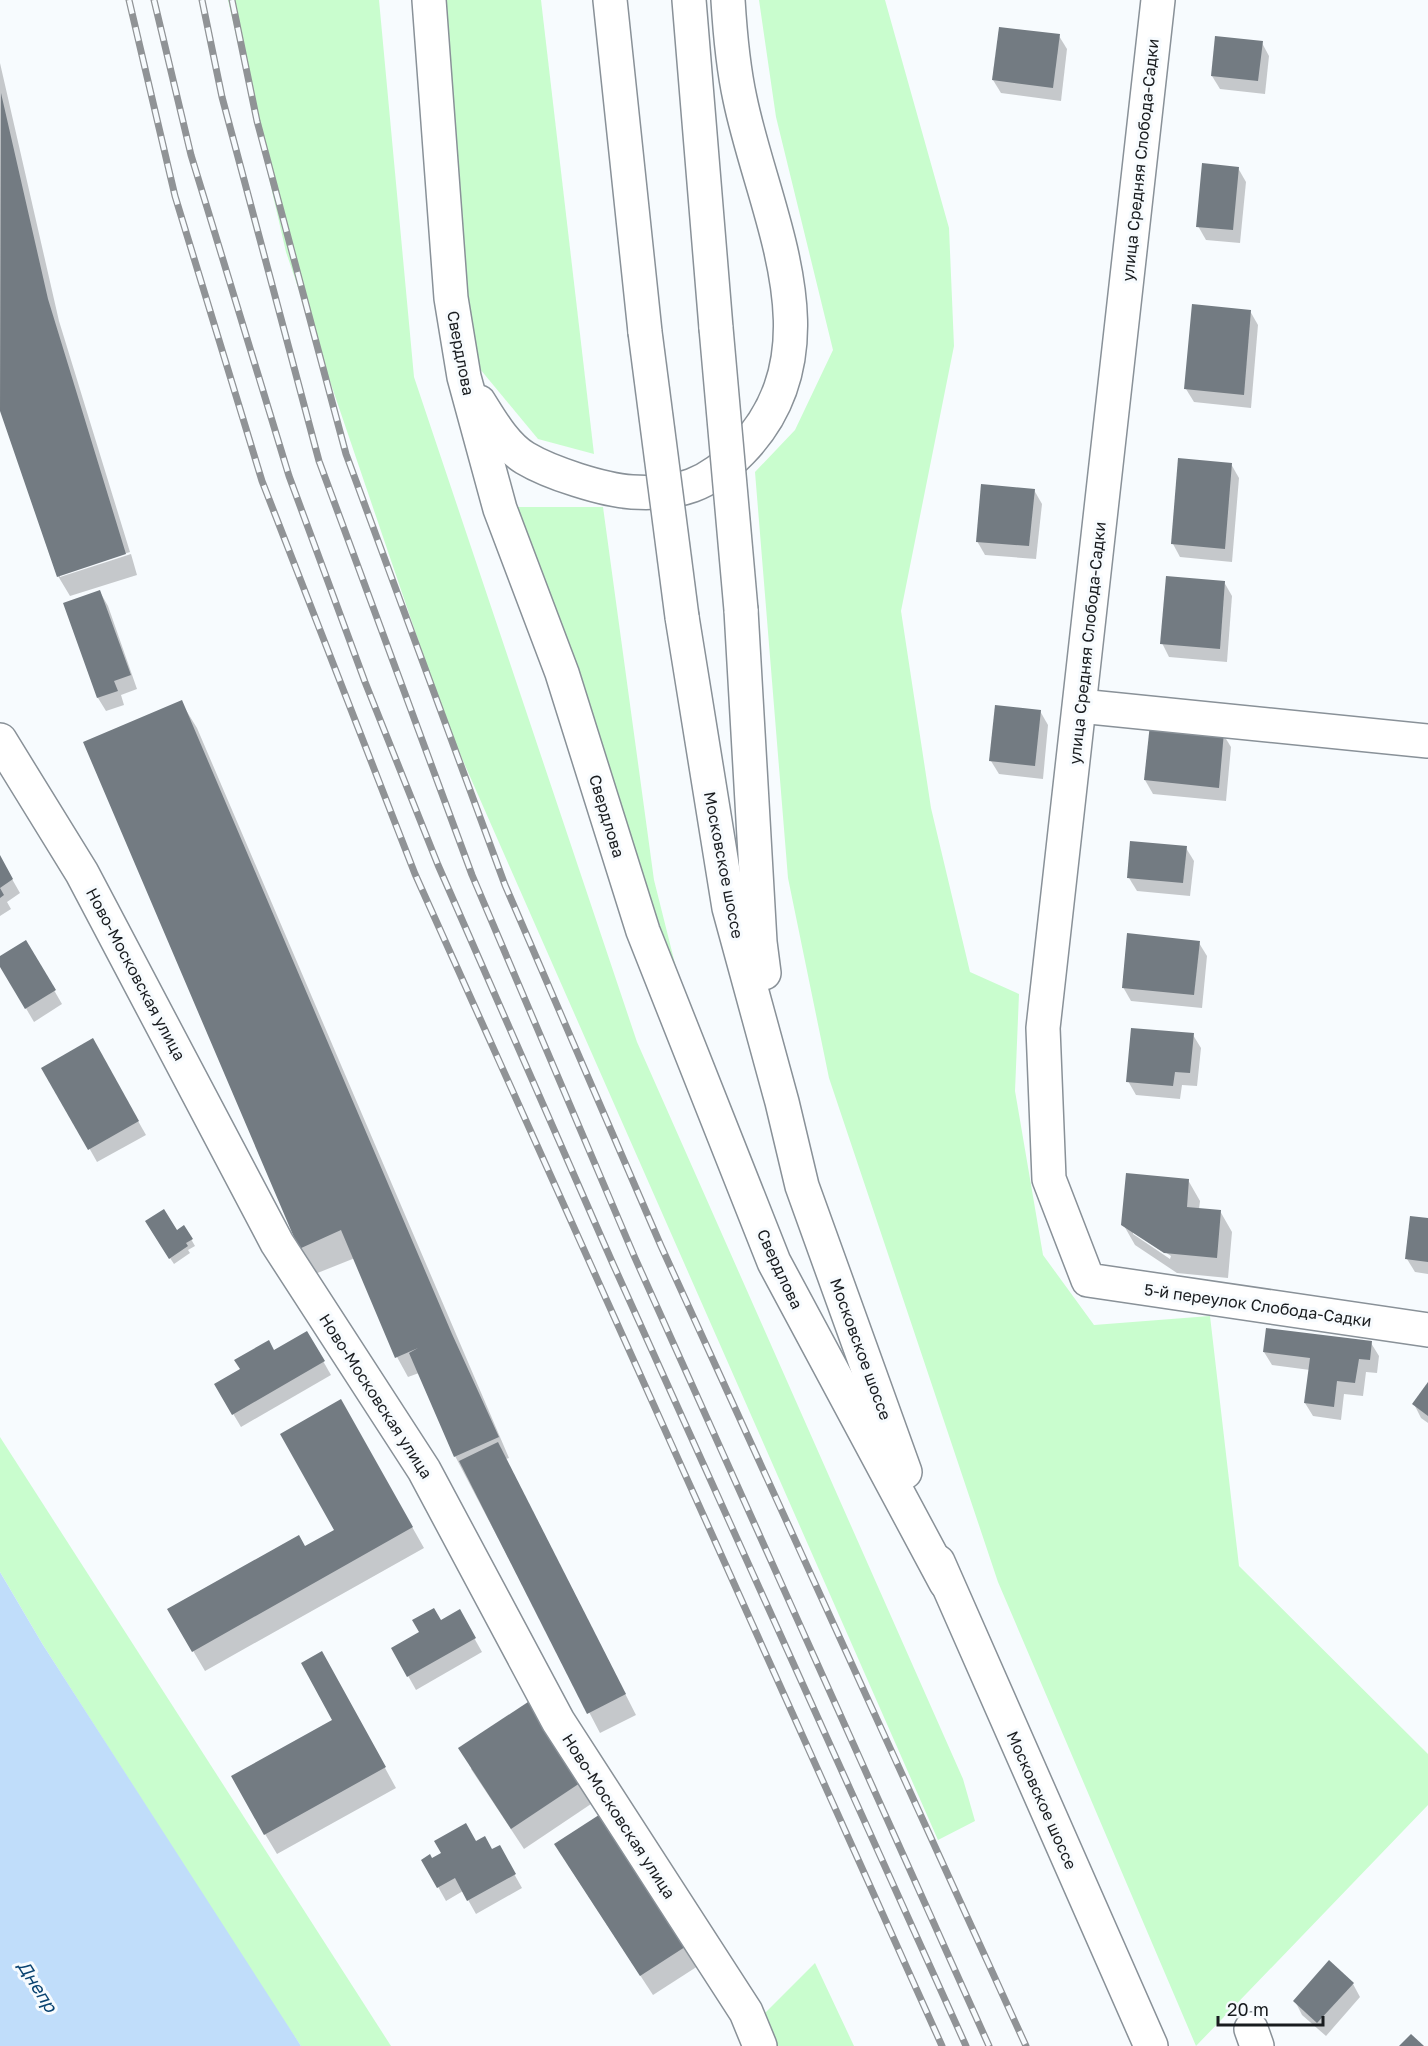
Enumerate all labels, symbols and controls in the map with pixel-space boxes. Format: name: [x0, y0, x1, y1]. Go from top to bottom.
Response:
street label: улица Средняя Слобода-Садки: [1117, 37, 1163, 283]
street label: Свердлова: [443, 309, 479, 397]
street label: улица Средняя Слобода-Садки: [1064, 520, 1110, 766]
street label: Свердлова: [585, 772, 629, 860]
street label: Московское шоссе: [700, 790, 748, 940]
street label: Ново-Московская улица: [82, 884, 190, 1064]
street label: Свердлова: [753, 1226, 807, 1312]
street label: Московское шоссе: [826, 1275, 896, 1423]
street label: 5-й переулок Слобода-Садки: [1143, 1279, 1373, 1331]
street label: Ново-Московская улица: [315, 1310, 437, 1482]
street label: Московское шоссе: [1002, 1728, 1082, 1872]
street label: Ново-Московская улица: [558, 1730, 680, 1902]
water label: Днепр: [13, 1955, 63, 2017]
scale bar: [1218, 1989, 1323, 2027]
text: 20 m: [1227, 1998, 1269, 2020]

